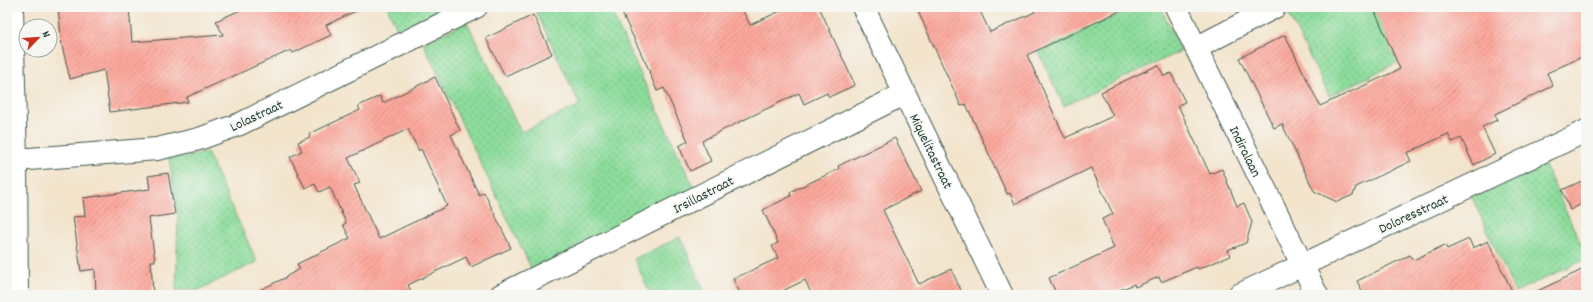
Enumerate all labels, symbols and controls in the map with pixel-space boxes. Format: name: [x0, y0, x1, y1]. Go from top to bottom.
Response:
north arrow: [18, 18, 58, 58]
text: N: [37, 29, 54, 41]
street label: Lolastraat: [227, 96, 287, 138]
street label: Miquelitastraat: [903, 111, 957, 193]
street label: Indiralaan: [1223, 123, 1265, 181]
street label: Irsillastraat: [670, 172, 738, 220]
street label: Doloresstraat: [1376, 190, 1452, 240]

